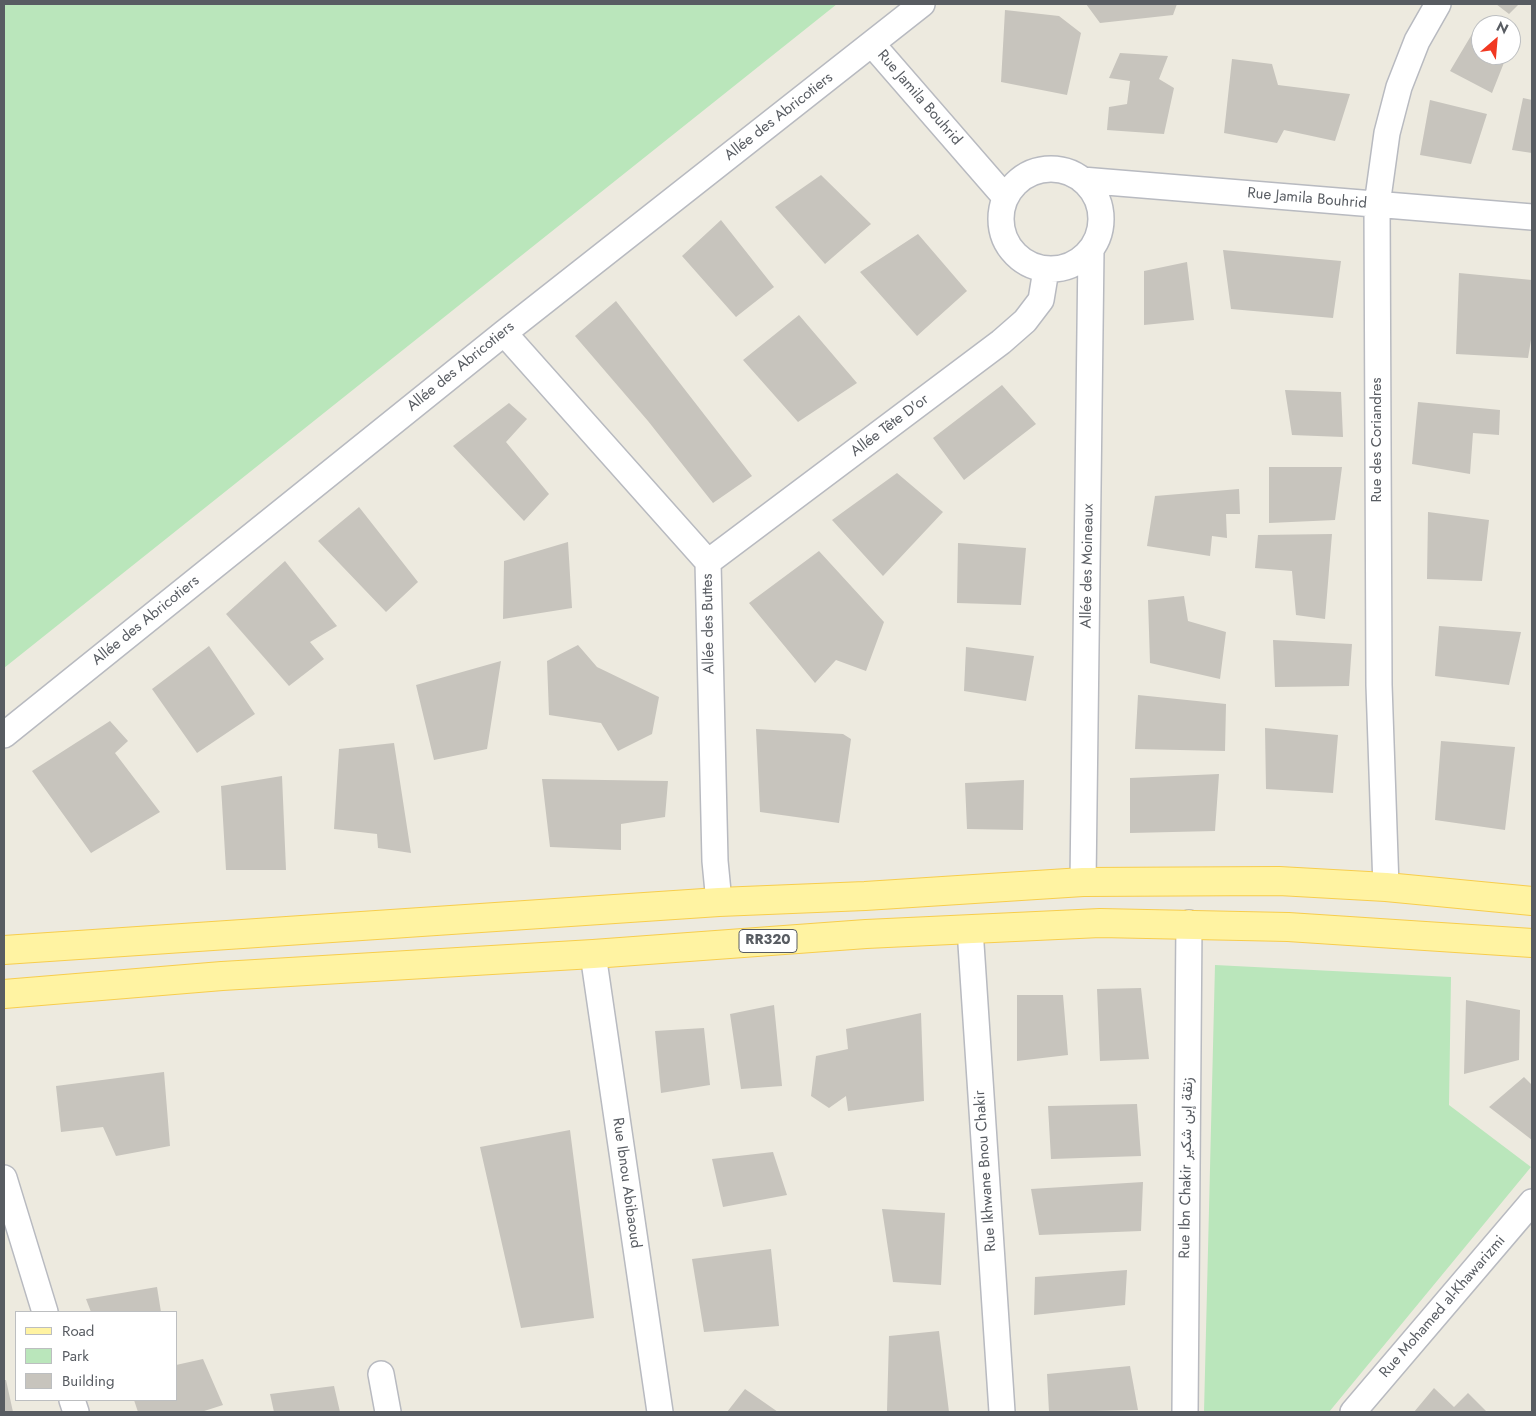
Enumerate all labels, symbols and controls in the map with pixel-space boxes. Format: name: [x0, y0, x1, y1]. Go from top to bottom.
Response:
north arrow: [1471, 15, 1521, 65]
text: N: [1493, 16, 1512, 39]
street label: Rue Jamila Bouhrid: [873, 47, 965, 149]
street label: Allée des Abricotiers: [721, 69, 837, 165]
street label: Rue Jamila Bouhrid: [1246, 185, 1368, 213]
street label: Allée des Abricotiers: [404, 318, 518, 416]
street label: Rue des Coriandres: [1368, 377, 1386, 503]
street label: Allée Tête D'or: [848, 391, 932, 461]
street label: Allée des Moineaux: [1078, 503, 1098, 629]
street label: Allée des Abricotiers: [89, 572, 203, 670]
street label: Allée des Buttes: [699, 573, 719, 675]
road number: RR320: [739, 929, 797, 952]
street label: Rue Ibn Chakir زنقة إبن شكير: [1176, 1077, 1198, 1259]
street label: Rue Ikhwane Bnou Chakir: [971, 1090, 1001, 1252]
street label: Rue Ibnou Abibaoud: [608, 1116, 644, 1250]
street label: Rue Mohamed al-Khawarizmi: [1376, 1232, 1510, 1382]
legend: [15, 1311, 178, 1401]
text: Road: [62, 1320, 94, 1342]
text: Park: [62, 1345, 89, 1367]
text: Building: [62, 1370, 114, 1392]

